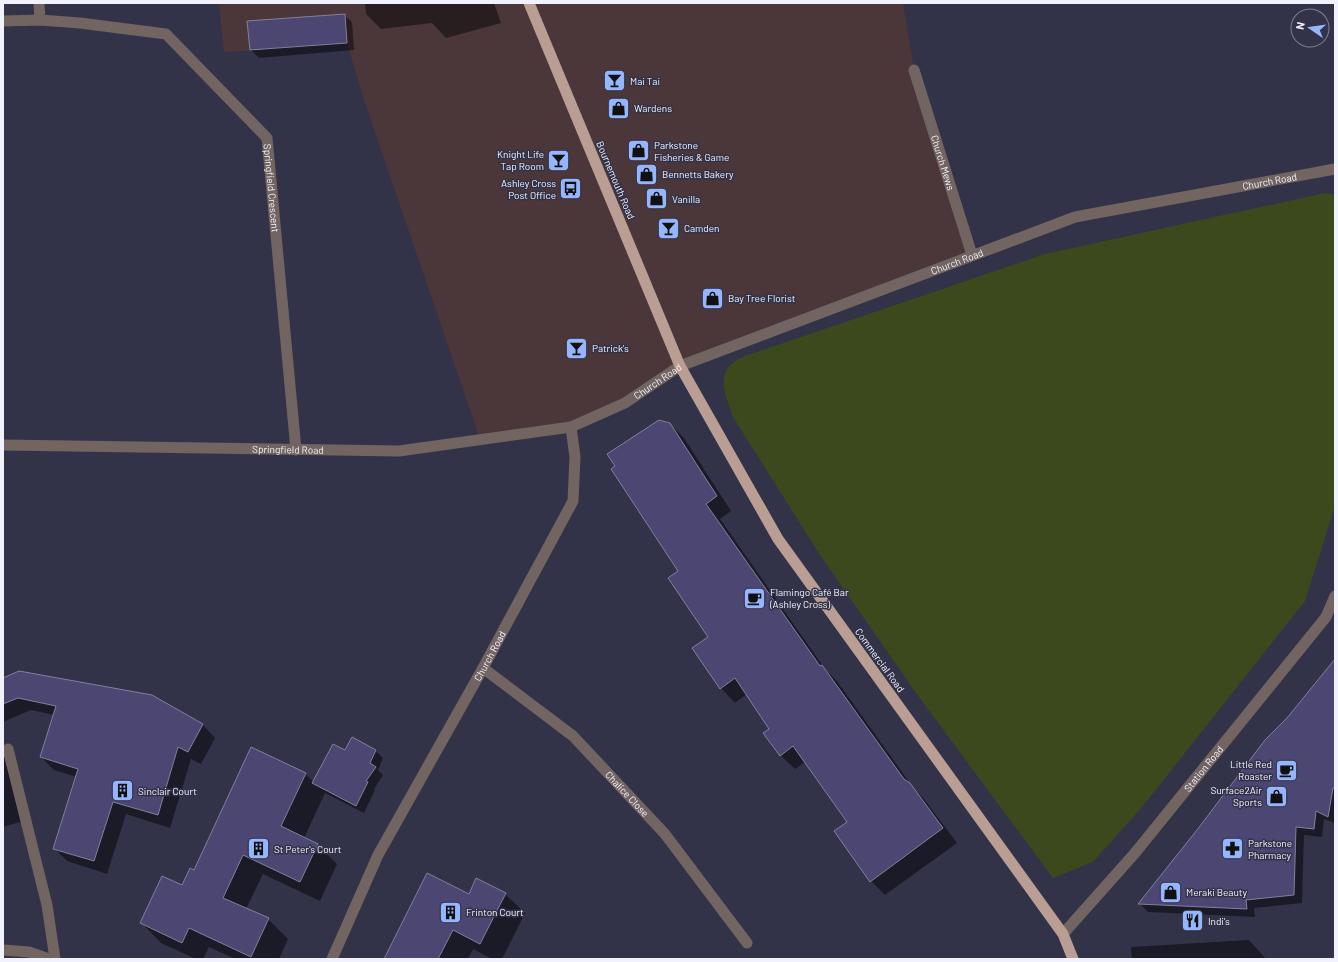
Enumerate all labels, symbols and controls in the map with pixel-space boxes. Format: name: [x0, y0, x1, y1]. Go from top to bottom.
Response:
north arrow: [1290, 8, 1330, 48]
text: N: [1293, 21, 1307, 31]
bar icon: Mai Tai: [601, 68, 627, 94]
place label: Mai Tai: [630, 75, 660, 87]
shop icon: Wardens: [606, 95, 632, 121]
place label: Wardens: [634, 102, 672, 114]
street label: Church Mews: [929, 134, 957, 192]
shop icon: Parkstone Fisheries & Game: [626, 138, 652, 164]
street label: Bournemouth Road: [594, 139, 638, 221]
place label: Parkstone Fisheries & Game: [654, 139, 729, 163]
street label: Springfield Crescent: [262, 143, 282, 233]
bar icon: Knight Life Tap Room: [546, 147, 572, 173]
place label: Knight Life Tap Room: [497, 148, 544, 172]
shop icon: Bennetts Bakery: [633, 161, 659, 187]
place label: Bennetts Bakery: [662, 168, 734, 180]
street label: Church Road: [1241, 170, 1298, 192]
bus stop icon: Ashley Cross Post Office: [558, 176, 584, 202]
place label: Ashley Cross Post Office: [501, 177, 556, 201]
shop icon: Vanilla: [643, 186, 669, 212]
place label: Vanilla: [672, 193, 700, 205]
bar icon: Camden: [655, 215, 681, 241]
place label: Camden: [684, 222, 720, 234]
street label: Church Road: [929, 246, 985, 277]
shop icon: Bay Tree Florist: [699, 285, 725, 311]
place label: Bay Tree Florist: [728, 292, 796, 304]
bar icon: Patrick's: [563, 335, 589, 361]
place label: Patrick's: [592, 342, 629, 354]
street label: Church Road: [631, 361, 684, 401]
street label: Springfield Road: [252, 443, 324, 456]
cafe icon: Flamingo Café Bar (Ashley Cross): [741, 585, 767, 611]
place label: Flamingo Café Bar (Ashley Cross): [769, 586, 849, 610]
street label: Commercial Road: [853, 626, 907, 694]
street label: Church Road: [471, 629, 508, 683]
street label: Station Road: [1181, 743, 1226, 794]
cafe icon: Little Red Roaster: [1274, 757, 1300, 783]
place label: Little Red Roaster: [1230, 758, 1272, 782]
street label: Chalice Close: [603, 768, 651, 819]
building icon: Sinclair Court: [109, 778, 135, 804]
shop icon: Surface2Air Sports: [1264, 783, 1290, 809]
place label: Surface2Air Sports: [1210, 784, 1262, 808]
place label: Sinclair Court: [138, 785, 197, 797]
building icon: St Peter's Court: [246, 836, 272, 862]
pharmacy icon: Parkstone Pharmacy: [1219, 836, 1245, 862]
place label: Parkstone Pharmacy: [1248, 837, 1292, 861]
place label: St Peter's Court: [274, 843, 342, 855]
shop icon: Meraki Beauty: [1158, 879, 1184, 905]
place label: Meraki Beauty: [1186, 886, 1247, 898]
building icon: Frinton Court: [438, 899, 464, 925]
place label: Frinton Court: [466, 906, 524, 918]
restaurant icon: Indi's: [1179, 908, 1205, 934]
place label: Indi's: [1208, 915, 1230, 927]

